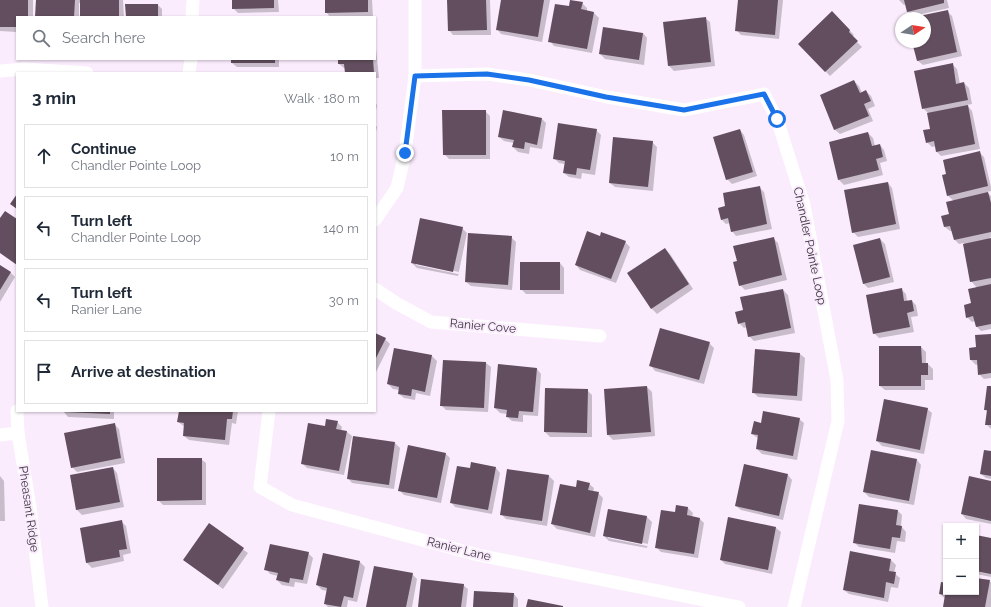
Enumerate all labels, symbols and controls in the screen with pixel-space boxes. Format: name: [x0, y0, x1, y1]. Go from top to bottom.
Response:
north arrow: [895, 12, 931, 48]
search box: [16, 16, 376, 60]
icon: search: [30, 27, 52, 49]
text: Search here: [62, 29, 145, 47]
text: 3 min: [32, 88, 76, 108]
text: Walk · 180 m: [284, 91, 360, 106]
route start: [768, 110, 786, 128]
text: Continue: [71, 140, 136, 158]
route end: [396, 144, 414, 162]
icon: ahead: [33, 145, 55, 167]
text: 10 m: [330, 149, 359, 164]
text: Chandler Pointe Loop: [71, 158, 201, 173]
street label: Chandler Pointe Loop: [791, 186, 829, 306]
text: Turn left: [71, 212, 132, 230]
icon: left: [33, 217, 55, 239]
text: 140 m: [323, 221, 359, 236]
text: Chandler Pointe Loop: [71, 230, 201, 245]
text: Turn left: [71, 284, 132, 302]
icon: left: [33, 289, 55, 311]
text: 30 m: [329, 293, 359, 308]
text: Ranier Lane: [71, 302, 142, 317]
street label: Ranier Cove: [449, 316, 517, 336]
icon: arrive: [33, 361, 55, 383]
text: Arrive at destination: [71, 363, 216, 381]
street label: Pheasant Ridge: [16, 465, 42, 553]
map controls: [943, 523, 979, 595]
button: +: [943, 523, 979, 559]
street label: Ranier Lane: [426, 534, 492, 564]
button: −: [943, 559, 979, 595]

